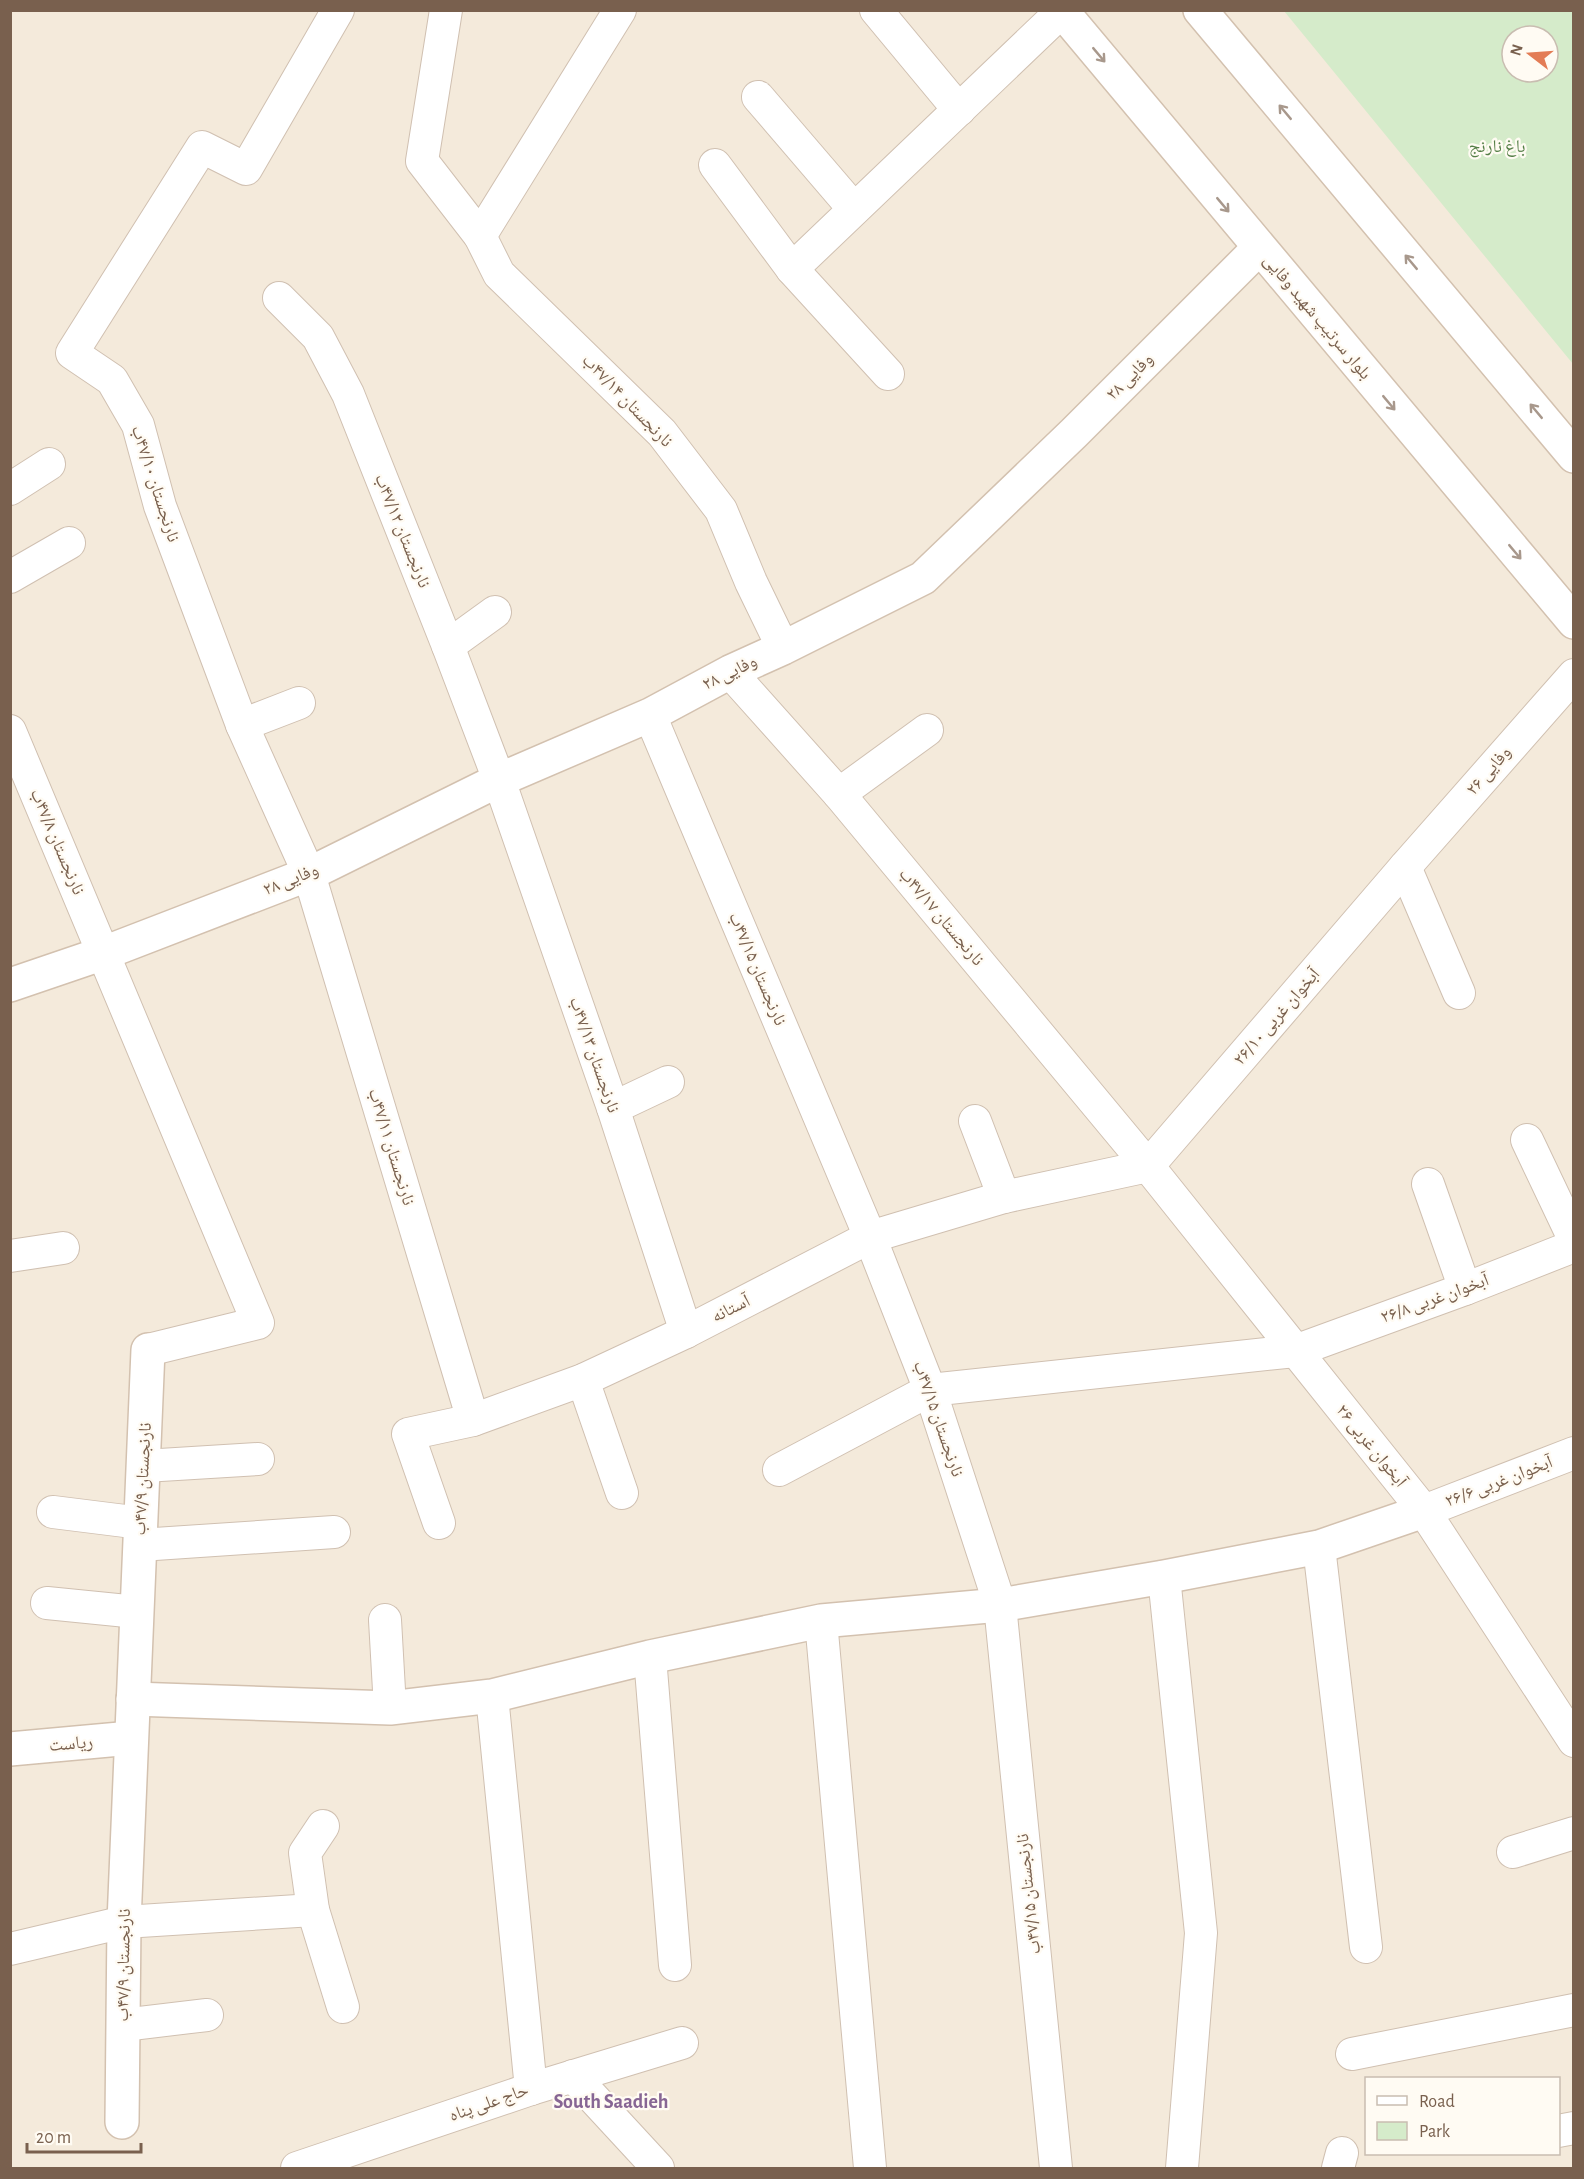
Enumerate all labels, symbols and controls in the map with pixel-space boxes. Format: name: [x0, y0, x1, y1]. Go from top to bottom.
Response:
north arrow: [1500, 24, 1560, 84]
text: N: [1507, 42, 1526, 58]
one-way arrow: [1092, 47, 1105, 63]
one-way arrow: [1279, 104, 1292, 120]
park label: باغ نارنج: [1469, 138, 1525, 158]
one-way arrow: [1217, 197, 1230, 213]
street label: بلوار سرتیپ شهید وفایی: [1259, 251, 1374, 384]
one-way arrow: [1404, 254, 1417, 270]
street label: وفایی ۲۸: [1103, 350, 1158, 405]
street label: نارنجستان ۴۷/۱۴ب: [578, 351, 676, 452]
one-way arrow: [1383, 395, 1396, 411]
one-way arrow: [1529, 404, 1543, 419]
street label: نارنجستان ۴۷/۱۰ب: [127, 424, 182, 545]
street label: نارنجستان ۴۷/۱۲ب: [370, 471, 433, 591]
one-way arrow: [1508, 544, 1522, 559]
street label: وفایی ۲۸: [700, 652, 761, 695]
street label: وفایی ۲۶: [1463, 743, 1516, 800]
street label: نارنجستان ۴۷/۸ب: [26, 786, 87, 898]
street label: وفایی ۲۸: [261, 861, 322, 900]
street label: نارنجستان ۴۷/۱۷ب: [894, 865, 987, 970]
street label: نارنجستان ۴۷/۱۵ب: [724, 910, 789, 1029]
street label: آبخوان غربی ۲۶/۱۰: [1229, 964, 1325, 1069]
street label: نارنجستان ۴۷/۱۳ب: [565, 995, 622, 1116]
street label: نارنجستان ۴۷/۱۱ب: [364, 1086, 417, 1208]
street label: آبخوان غربی ۲۶/۸: [1378, 1269, 1492, 1328]
street label: آستانه: [708, 1290, 753, 1326]
street label: نارنجستان ۴۷/۱۵ب: [909, 1359, 966, 1480]
street label: آبخوان غربی ۲۶: [1332, 1400, 1411, 1492]
street label: نارنجستان ۴۷/۹ب: [131, 1422, 156, 1536]
street label: آبخوان غربی ۲۶/۶: [1442, 1451, 1556, 1512]
street label: ریاست: [48, 1733, 94, 1755]
street label: نارنجستان ۴۷/۱۵ب: [1014, 1833, 1045, 1955]
street label: نارنجستان ۴۷/۹ب: [114, 1908, 135, 2022]
legend: [1365, 2077, 1560, 2155]
street label: حاج علی پناه: [447, 2081, 532, 2127]
district label: South Saadieh: [553, 2092, 669, 2112]
text: Road: [1419, 2093, 1455, 2111]
scale bar: [27, 2116, 141, 2154]
text: Park: [1419, 2123, 1451, 2141]
text: 20 m: [36, 2129, 71, 2147]

